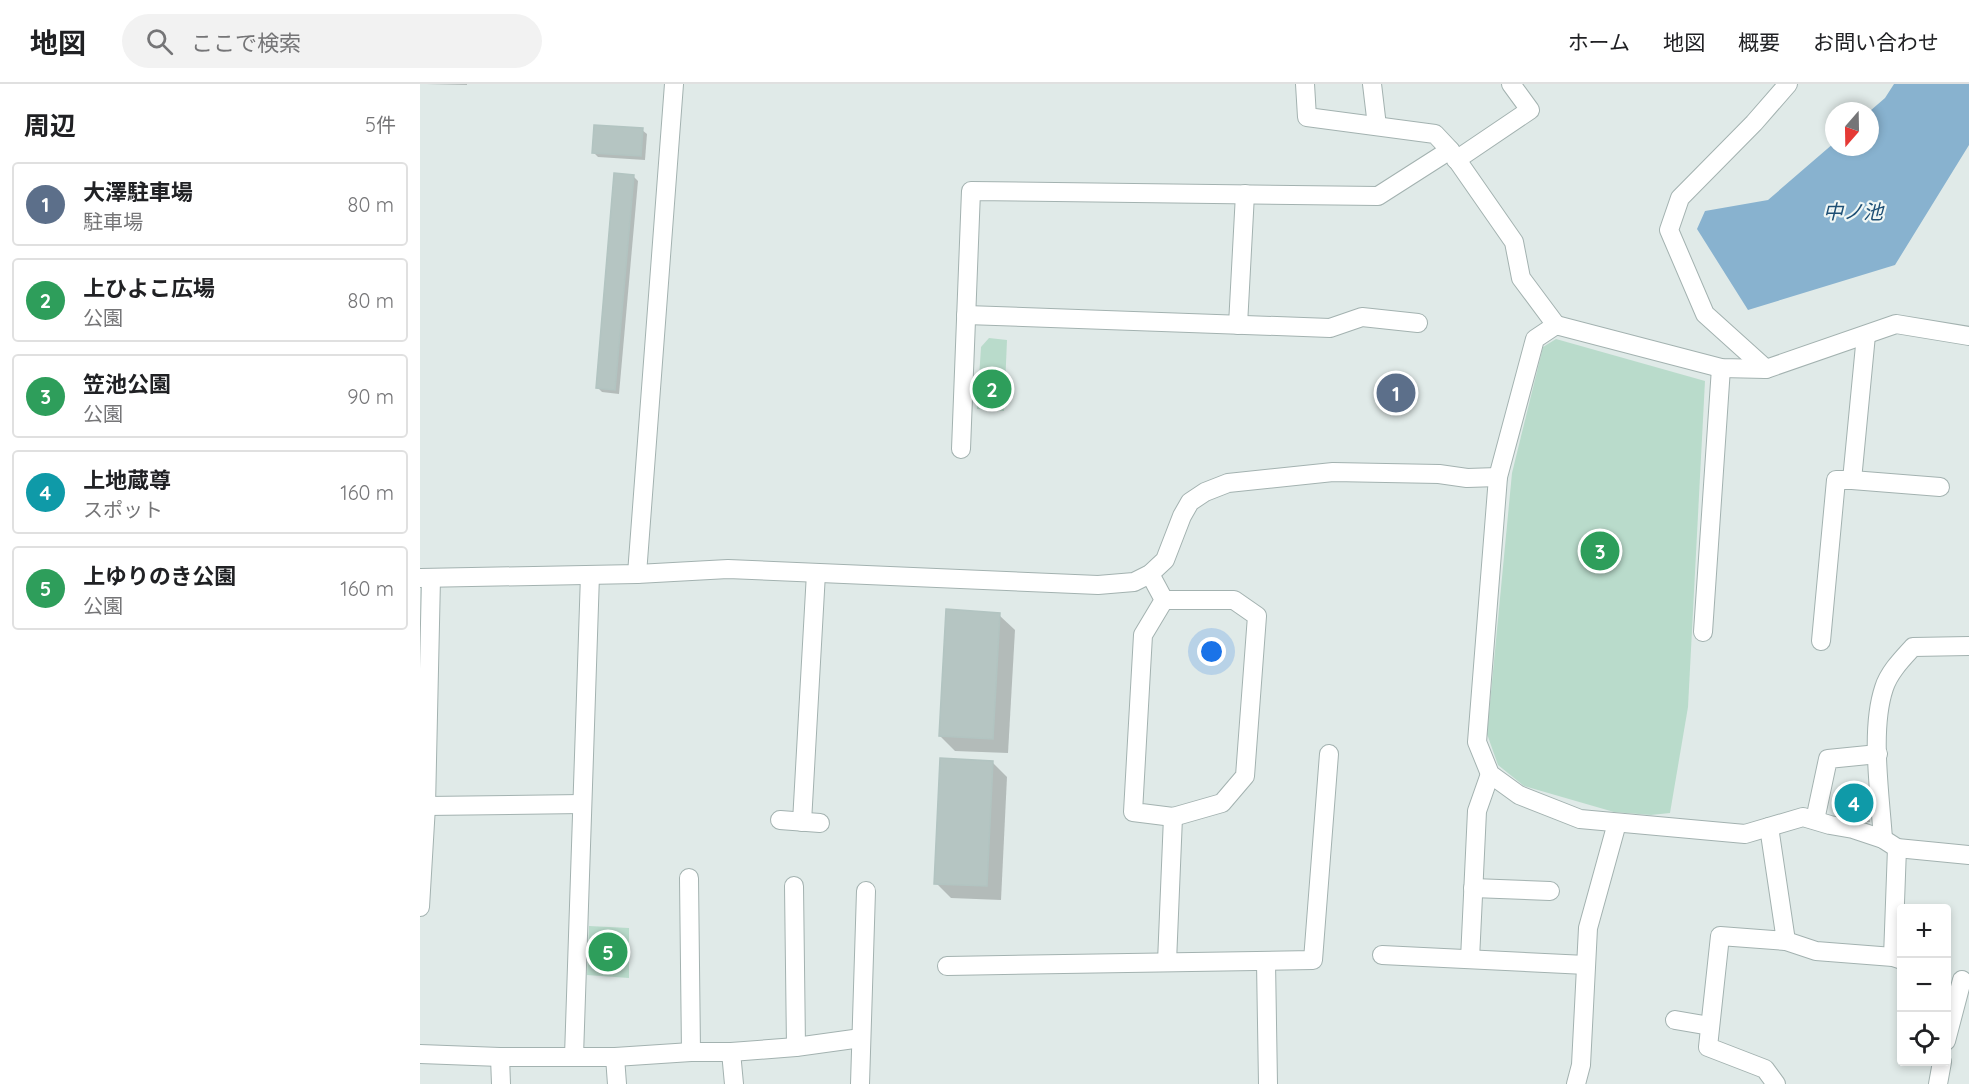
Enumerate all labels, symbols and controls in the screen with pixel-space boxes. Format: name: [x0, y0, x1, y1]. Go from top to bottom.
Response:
search box: [122, 14, 542, 68]
text: 地図: [30, 25, 86, 60]
icon: search: [143, 25, 176, 58]
text: ここで検索: [191, 29, 301, 57]
text: ホーム: [1568, 29, 1630, 55]
text: 地図: [1663, 29, 1705, 55]
text: 概要: [1738, 29, 1780, 55]
text: お問い合わせ: [1813, 29, 1939, 55]
north arrow: [1825, 102, 1879, 156]
text: 周辺: [24, 109, 76, 142]
text: 5件: [365, 112, 396, 137]
text: 大澤駐車場: [83, 178, 193, 206]
text: 1: [42, 192, 49, 217]
text: 80 m: [348, 192, 394, 217]
water label: 中ノ池: [1823, 199, 1885, 224]
text: 駐車場: [83, 209, 143, 234]
text: 上ひよこ広場: [83, 274, 215, 302]
text: 2: [40, 288, 51, 313]
text: 80 m: [348, 288, 394, 313]
text: 公園: [83, 305, 123, 330]
pin: 2: [972, 366, 1012, 412]
text: 笠池公園: [83, 370, 171, 398]
pin: 1: [1376, 370, 1416, 416]
text: 3: [40, 384, 51, 409]
text: 90 m: [347, 384, 394, 409]
text: 公園: [83, 401, 123, 426]
text: 上地蔵尊: [83, 466, 171, 494]
text: 4: [40, 480, 51, 505]
text: 160 m: [340, 480, 394, 505]
text: スポット: [83, 497, 163, 522]
pin: 3: [1580, 528, 1620, 574]
text: 上ゆりのき公園: [83, 562, 236, 590]
text: 5: [40, 576, 51, 601]
text: 160 m: [340, 576, 394, 601]
text: 公園: [83, 593, 123, 618]
your location: [1197, 637, 1226, 666]
pin: 4: [1834, 780, 1874, 826]
map controls: [1897, 904, 1951, 1066]
button: +: [1897, 904, 1951, 958]
pin: 5: [588, 930, 627, 974]
button: −: [1897, 958, 1951, 1012]
button: locate: [1897, 1012, 1951, 1066]

